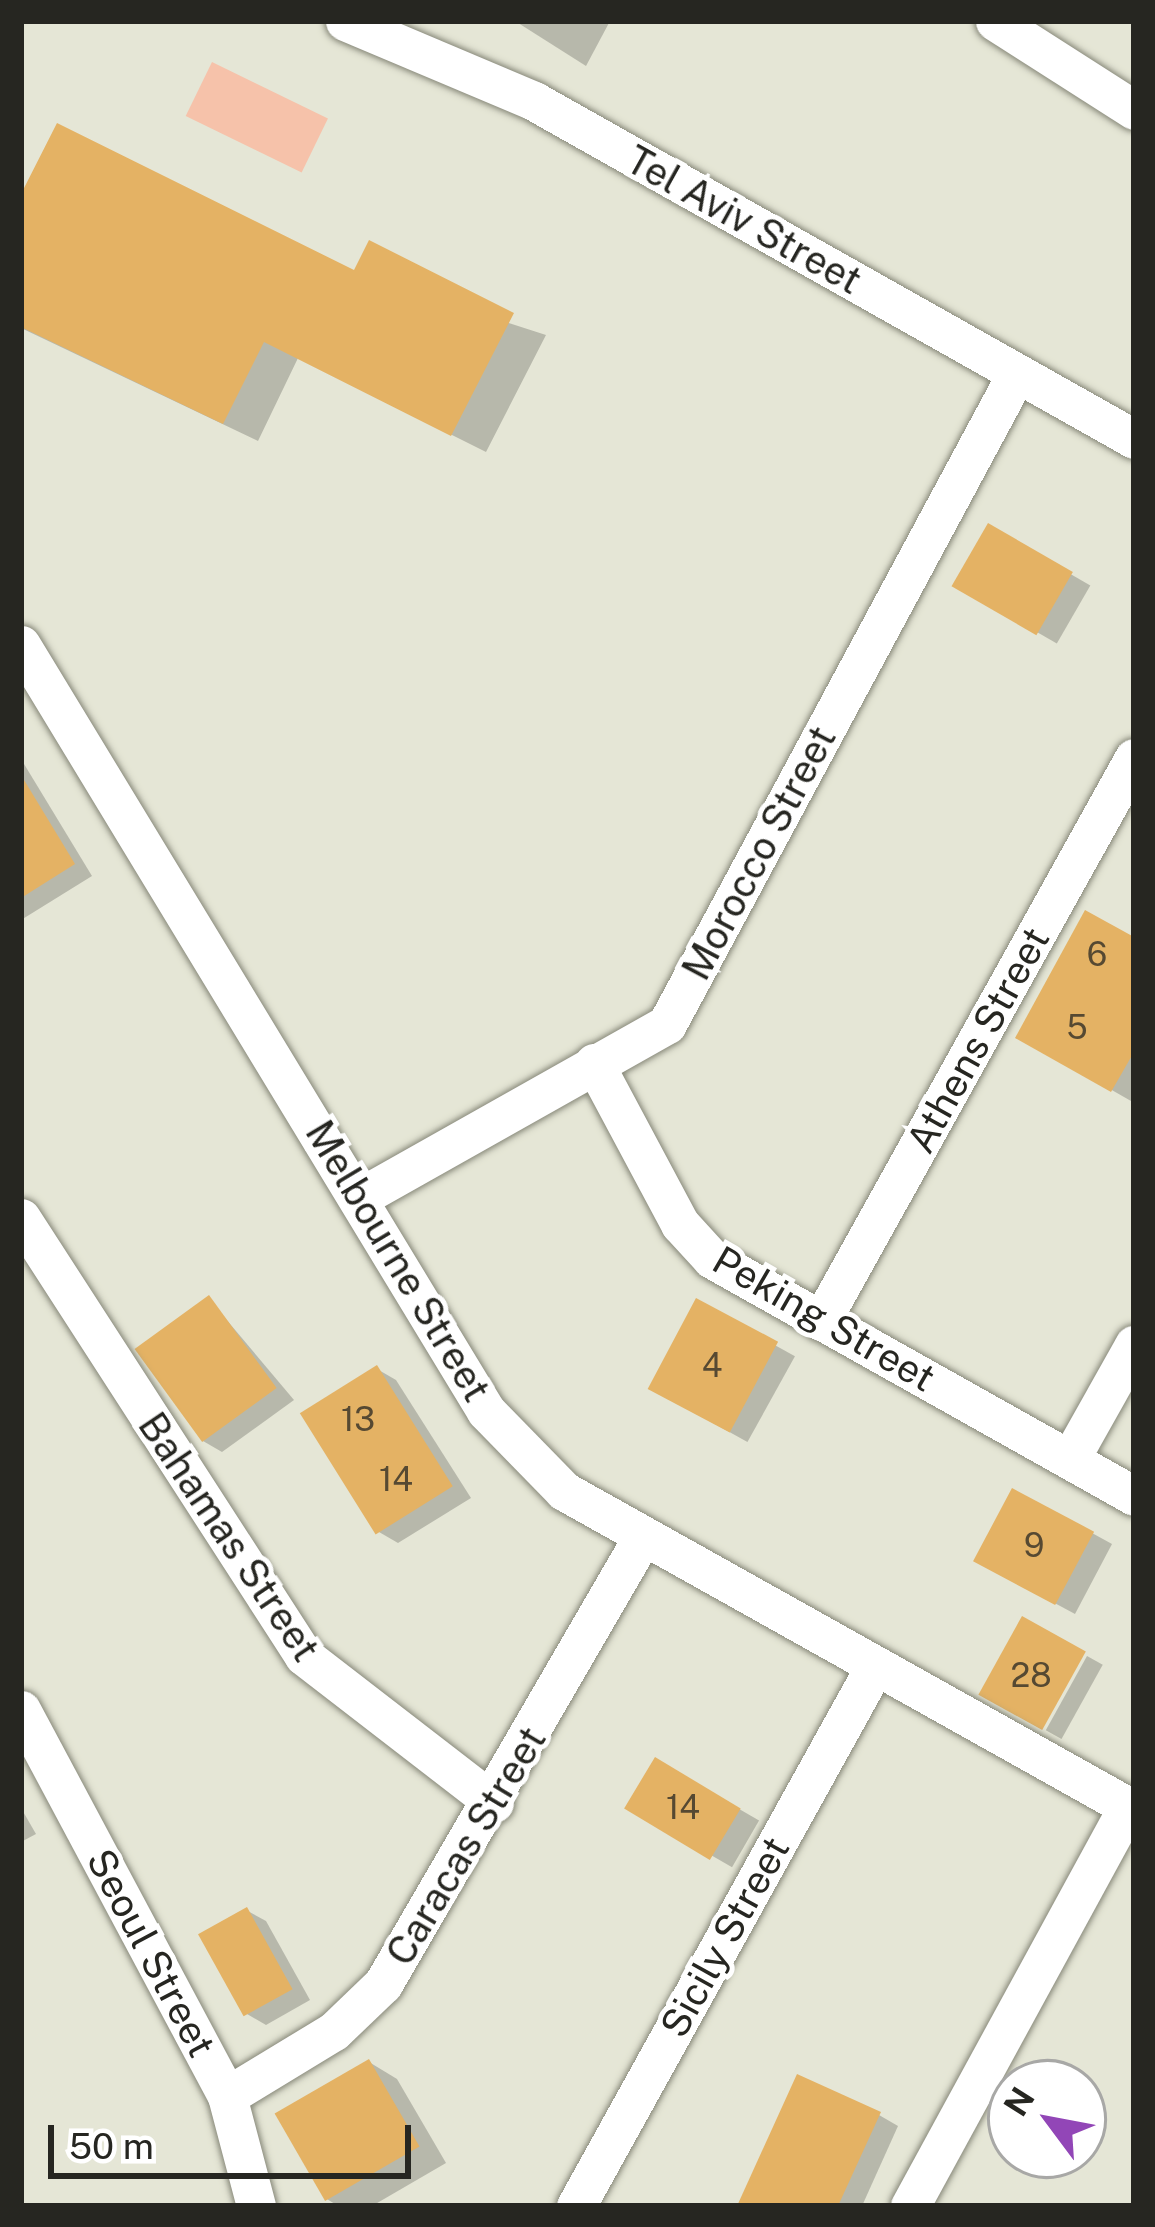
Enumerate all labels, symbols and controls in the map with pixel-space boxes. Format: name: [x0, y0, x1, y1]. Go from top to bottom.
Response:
street label: Tel Aviv Street: [618, 136, 870, 304]
street label: Morocco Street: [672, 718, 846, 988]
street label: Athens Street: [897, 919, 1059, 1161]
house number: 6: [1087, 935, 1107, 975]
house number: 5: [1066, 1008, 1088, 1048]
street label: Melbourne Street: [296, 1112, 500, 1410]
street label: Peking Street: [705, 1237, 943, 1401]
house number: 4: [702, 1346, 722, 1386]
house number: 13: [341, 1400, 375, 1440]
street label: Bahamas Street: [129, 1404, 329, 1670]
house number: 14: [379, 1460, 413, 1500]
house number: 9: [1024, 1526, 1044, 1566]
house number: 28: [1010, 1656, 1052, 1696]
street label: Caracas Street: [376, 1718, 556, 1974]
house number: 14: [666, 1788, 700, 1828]
street label: Sicily Street: [651, 1829, 799, 2045]
street label: Seoul Street: [77, 1841, 225, 2065]
north arrow: [987, 2059, 1107, 2179]
text: N: [996, 2080, 1042, 2123]
scale bar: [54, 2101, 417, 2175]
text: 50 m: [69, 2125, 154, 2167]

